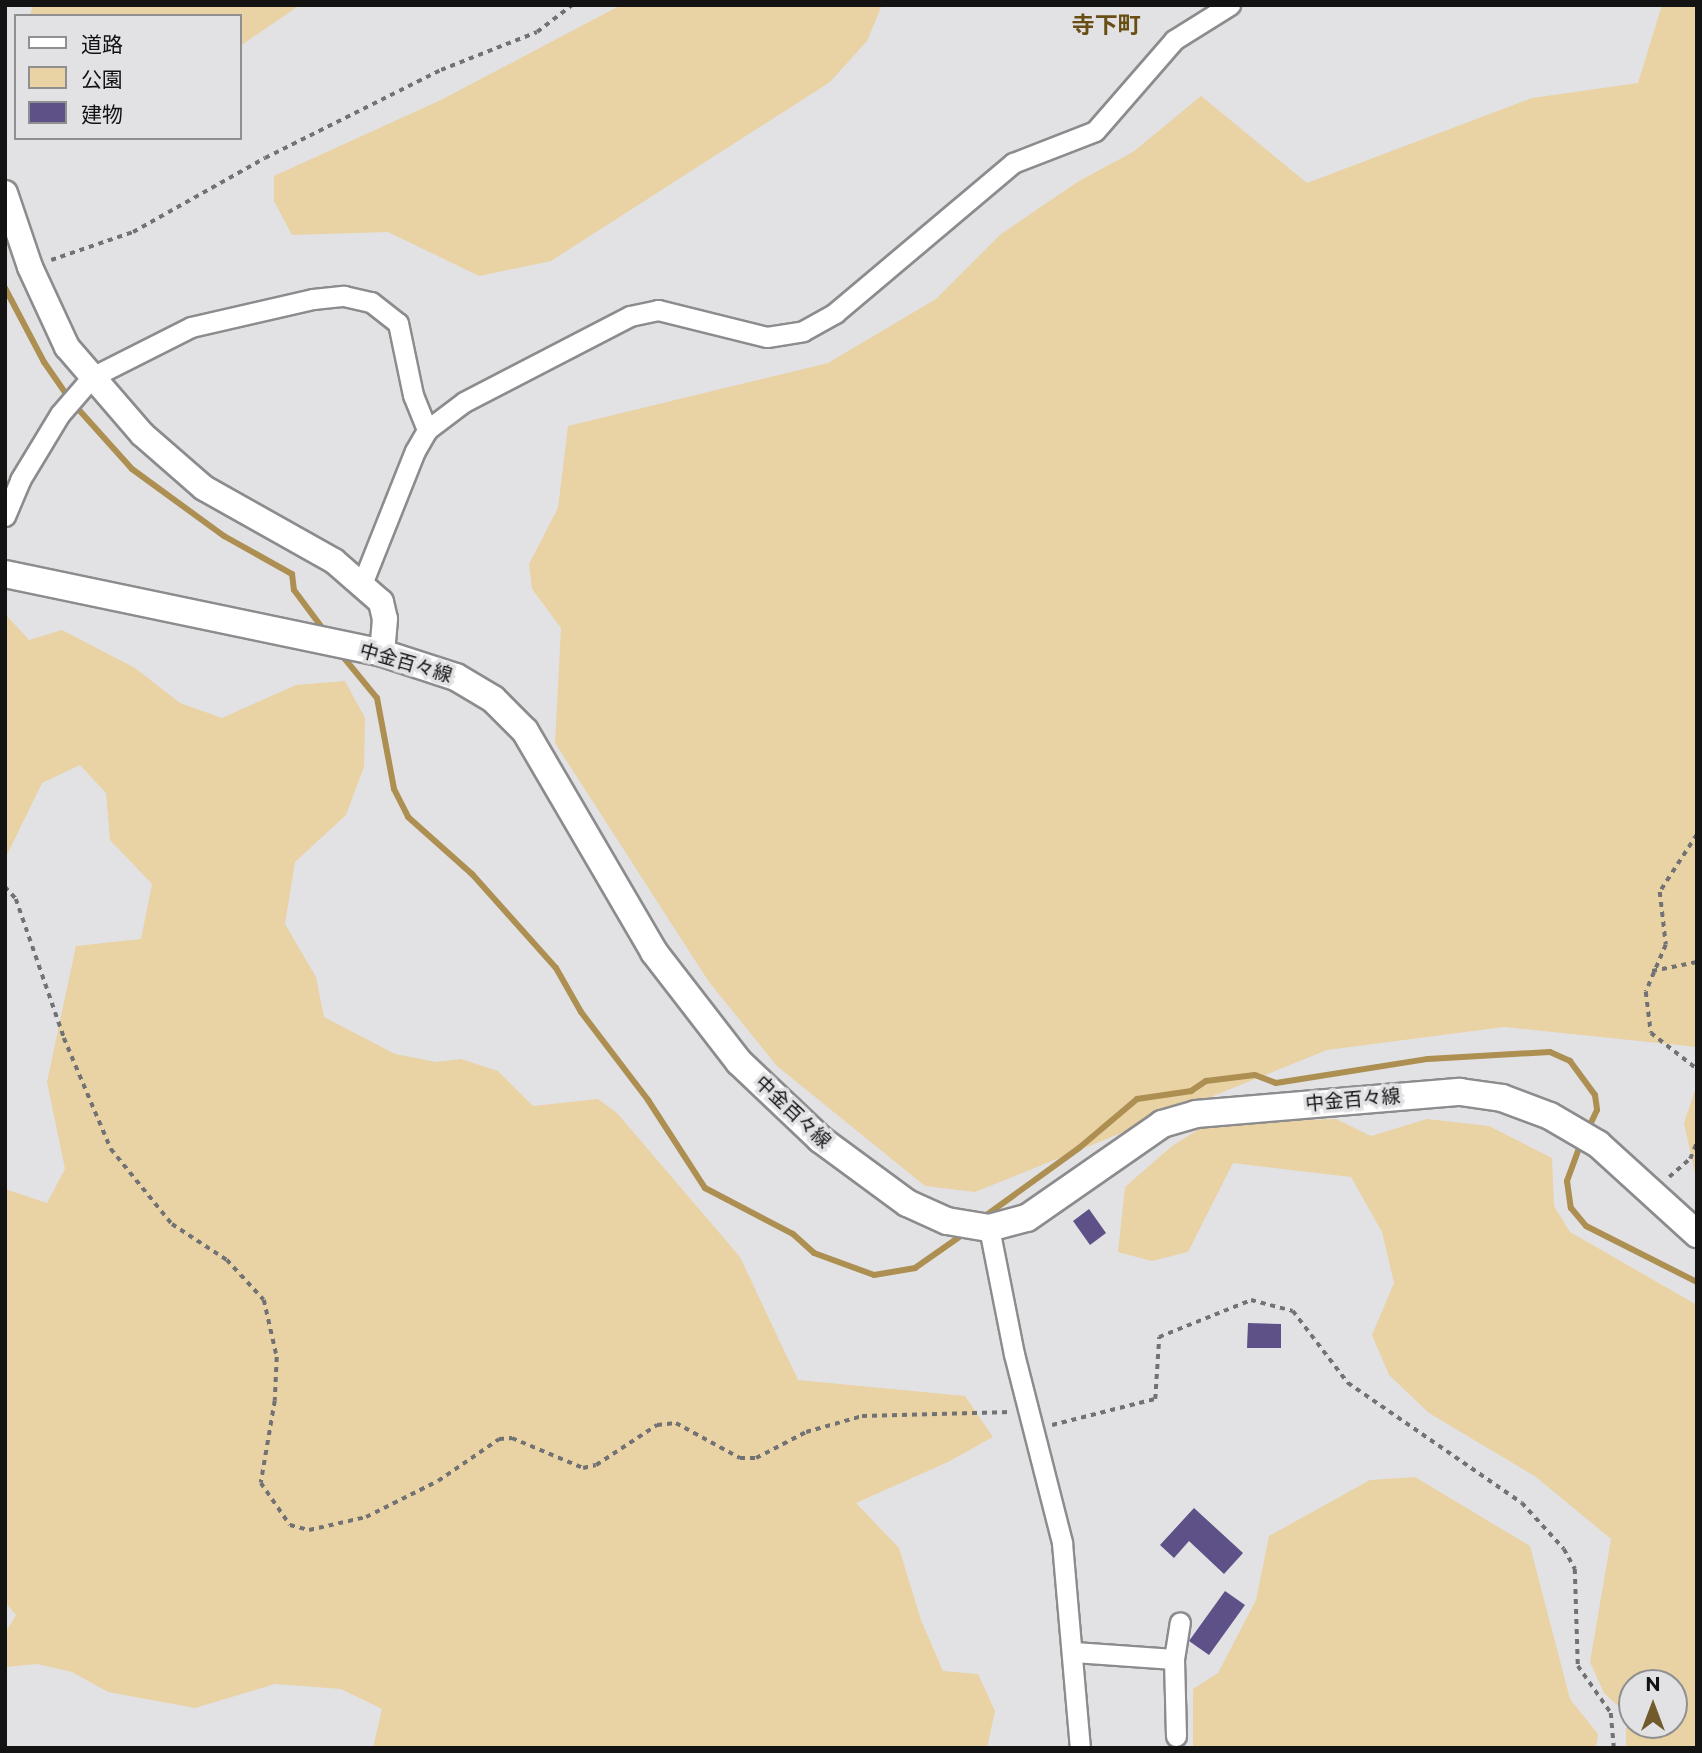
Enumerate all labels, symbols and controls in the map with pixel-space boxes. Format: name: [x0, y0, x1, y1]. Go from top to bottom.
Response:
district label: 寺下町: [1072, 11, 1140, 39]
legend: [14, 14, 242, 140]
text: 道路: [81, 32, 123, 57]
text: 公園: [81, 67, 123, 92]
text: 建物: [81, 102, 123, 127]
street label: 中金百々線: [357, 639, 455, 687]
street label: 中金百々線: [750, 1071, 836, 1153]
street label: 中金百々線: [1305, 1085, 1401, 1115]
north arrow: [1618, 1669, 1688, 1739]
text: N: [1645, 1673, 1661, 1696]

